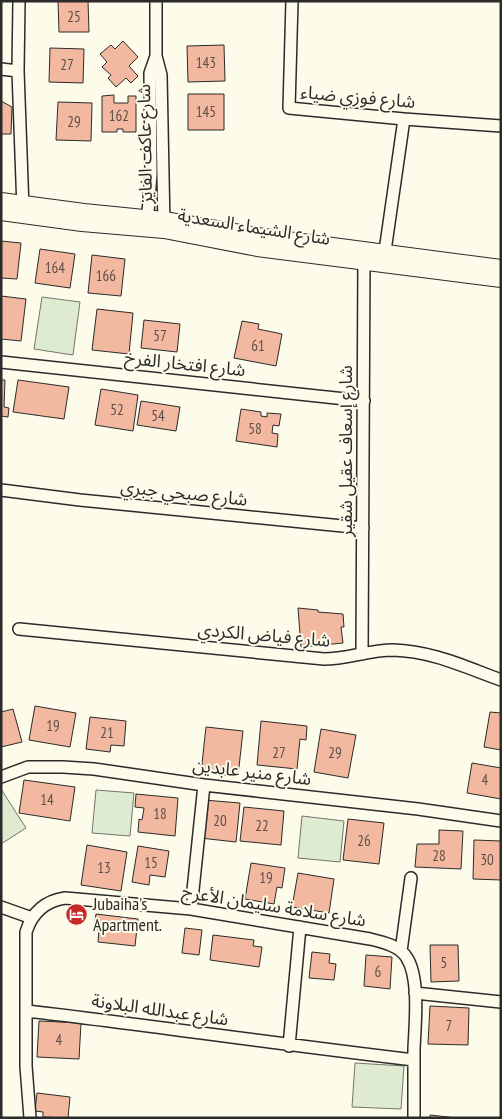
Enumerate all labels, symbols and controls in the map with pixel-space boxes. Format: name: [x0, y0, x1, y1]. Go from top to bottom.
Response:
house number: 25: [67, 7, 81, 26]
house number: 143: [196, 53, 216, 72]
house number: 27: [60, 55, 74, 74]
street label: شارع فوزي ضياء: [299, 80, 416, 116]
street label: شارع عاكف الفايز: [132, 84, 160, 205]
house number: 145: [196, 102, 216, 121]
house number: 162: [109, 106, 129, 125]
house number: 29: [67, 112, 81, 131]
street label: شارع الشيماء السعدية: [176, 203, 332, 253]
house number: 164: [45, 258, 65, 277]
house number: 166: [96, 266, 116, 285]
house number: 57: [153, 326, 167, 345]
house number: 61: [251, 336, 265, 355]
street label: شارع افتخار الفرخ: [123, 346, 247, 384]
street label: شارع إسعاف عقيل شقير: [334, 365, 360, 538]
house number: 52: [110, 400, 124, 419]
house number: 54: [151, 406, 165, 425]
house number: 58: [248, 419, 262, 438]
street label: شارع صبحي جبري: [119, 474, 249, 514]
street label: شارع فياض الكردي: [196, 617, 331, 655]
house number: 19: [46, 716, 60, 735]
house number: 21: [100, 723, 114, 742]
house number: 27: [272, 743, 286, 762]
house number: 29: [328, 743, 342, 762]
street label: شارع منير عابدين: [191, 753, 313, 793]
house number: 4: [482, 770, 489, 789]
house number: 14: [40, 790, 54, 809]
house number: 18: [153, 804, 167, 823]
house number: 20: [213, 811, 227, 830]
house number: 22: [255, 816, 269, 835]
house number: 26: [357, 831, 371, 850]
house number: 28: [432, 846, 446, 865]
house number: 30: [480, 850, 494, 869]
house number: 15: [144, 853, 158, 872]
house number: 13: [97, 858, 111, 877]
house number: 19: [259, 868, 273, 887]
street label: شارع سلامة سليمان الأعرج: [180, 880, 368, 934]
place label: Jubaiha's Apartment.: [92, 892, 162, 936]
hotel icon: Jubaiha's Apartment.: [65, 902, 89, 926]
house number: 5: [441, 953, 447, 972]
house number: 6: [375, 962, 382, 981]
street label: شارع عبدالله البلاونة: [90, 989, 230, 1033]
house number: 7: [446, 1016, 452, 1035]
house number: 4: [56, 1030, 63, 1049]

